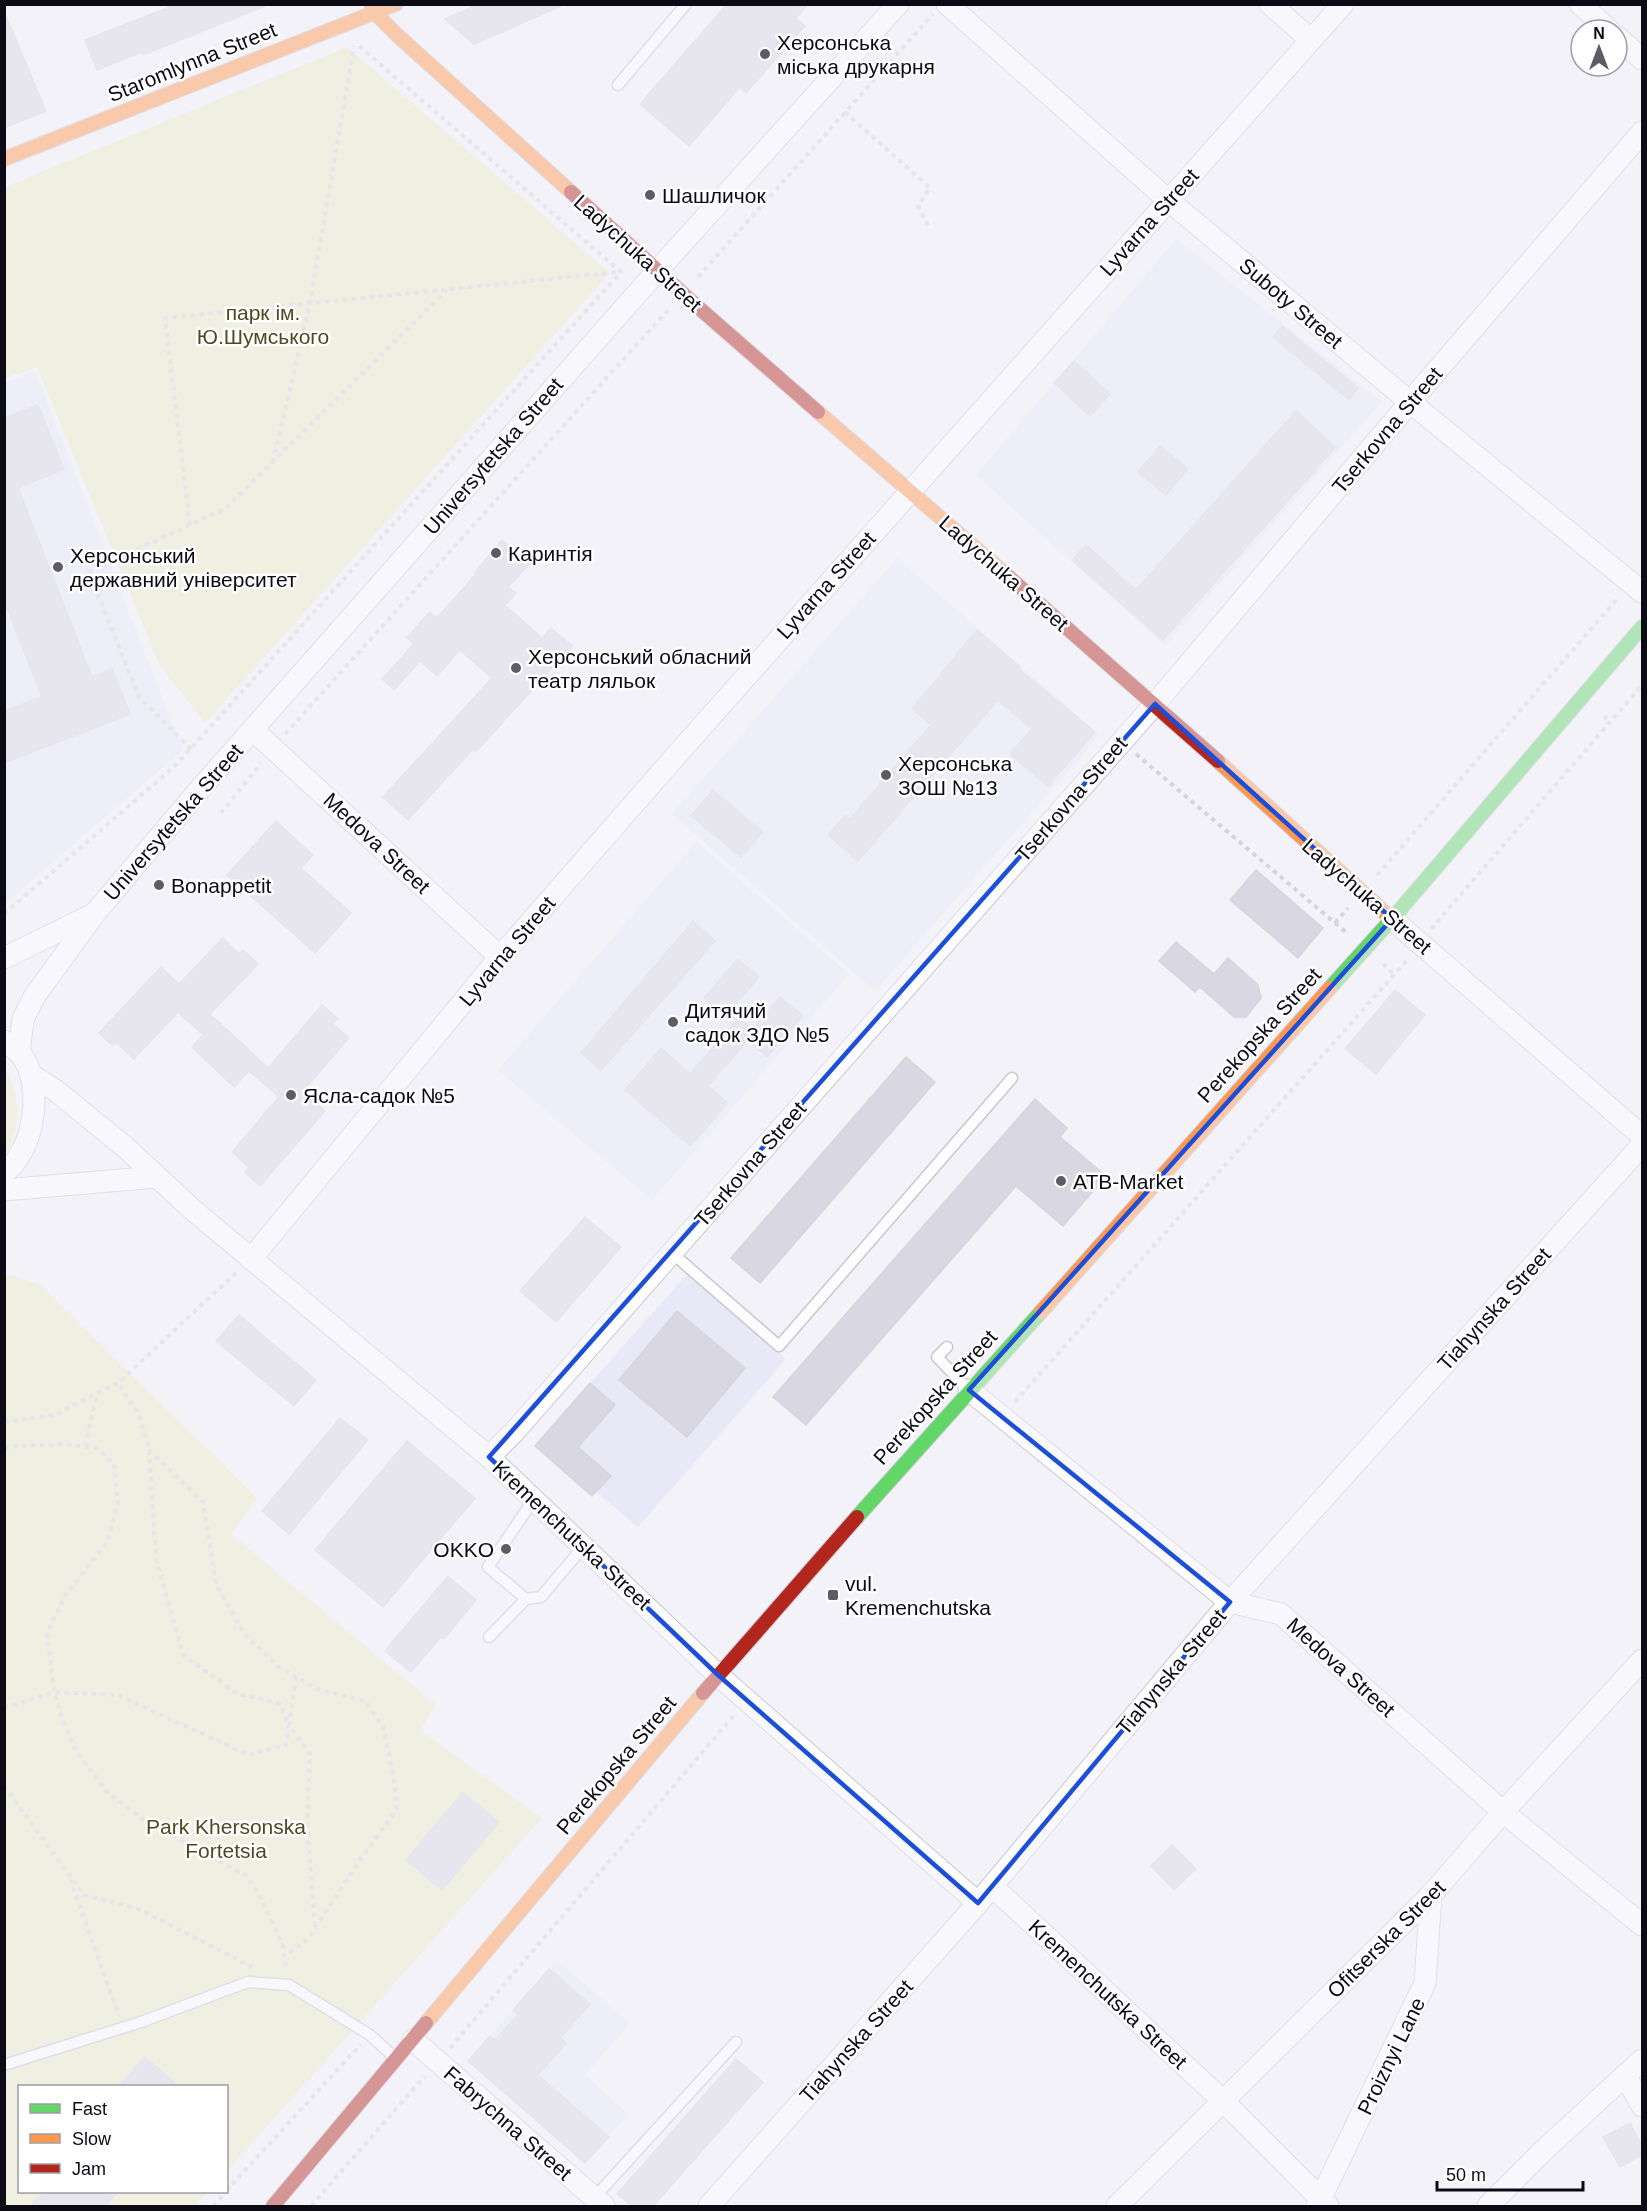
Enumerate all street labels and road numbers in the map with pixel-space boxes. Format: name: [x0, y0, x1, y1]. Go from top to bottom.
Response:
street label: Staromlynna Street: [104, 18, 280, 106]
street label: Lyvarna Street: [1095, 164, 1203, 280]
street label: Ladychuka Street: [570, 190, 707, 316]
street label: Suboty Street: [1235, 253, 1347, 353]
street label: Tserkovna Street: [1328, 362, 1447, 498]
street label: Universytetska Street: [419, 373, 567, 539]
street label: Ladychuka Street: [935, 511, 1073, 635]
street label: Lyvarna Street: [772, 527, 880, 643]
street label: Tserkovna Street: [1011, 732, 1131, 866]
street label: Universytetska Street: [99, 739, 247, 905]
street label: Medova Street: [319, 788, 435, 898]
street label: Ladychuka Street: [1298, 834, 1436, 958]
street label: Lyvarna Street: [455, 891, 560, 1010]
street label: Perekopska Street: [1193, 963, 1325, 1107]
street label: Tserkovna Street: [690, 1097, 810, 1231]
street label: Tiahynska Street: [1433, 1243, 1555, 1375]
street label: Perekopska Street: [869, 1325, 1001, 1469]
street label: Kremenchutska Street: [488, 1456, 656, 1614]
street label: Tiahynska Street: [1112, 1604, 1230, 1739]
street label: Medova Street: [1283, 1613, 1400, 1721]
street label: Perekopska Street: [552, 1691, 680, 1839]
street label: Ofitserska Street: [1323, 1875, 1450, 2002]
street label: Kremenchutska Street: [1024, 1915, 1192, 2073]
street label: Tiahynska Street: [795, 1975, 917, 2107]
street label: Proiznyi Lane: [1353, 1994, 1429, 2118]
street label: Fabrychna Street: [440, 2061, 576, 2185]

